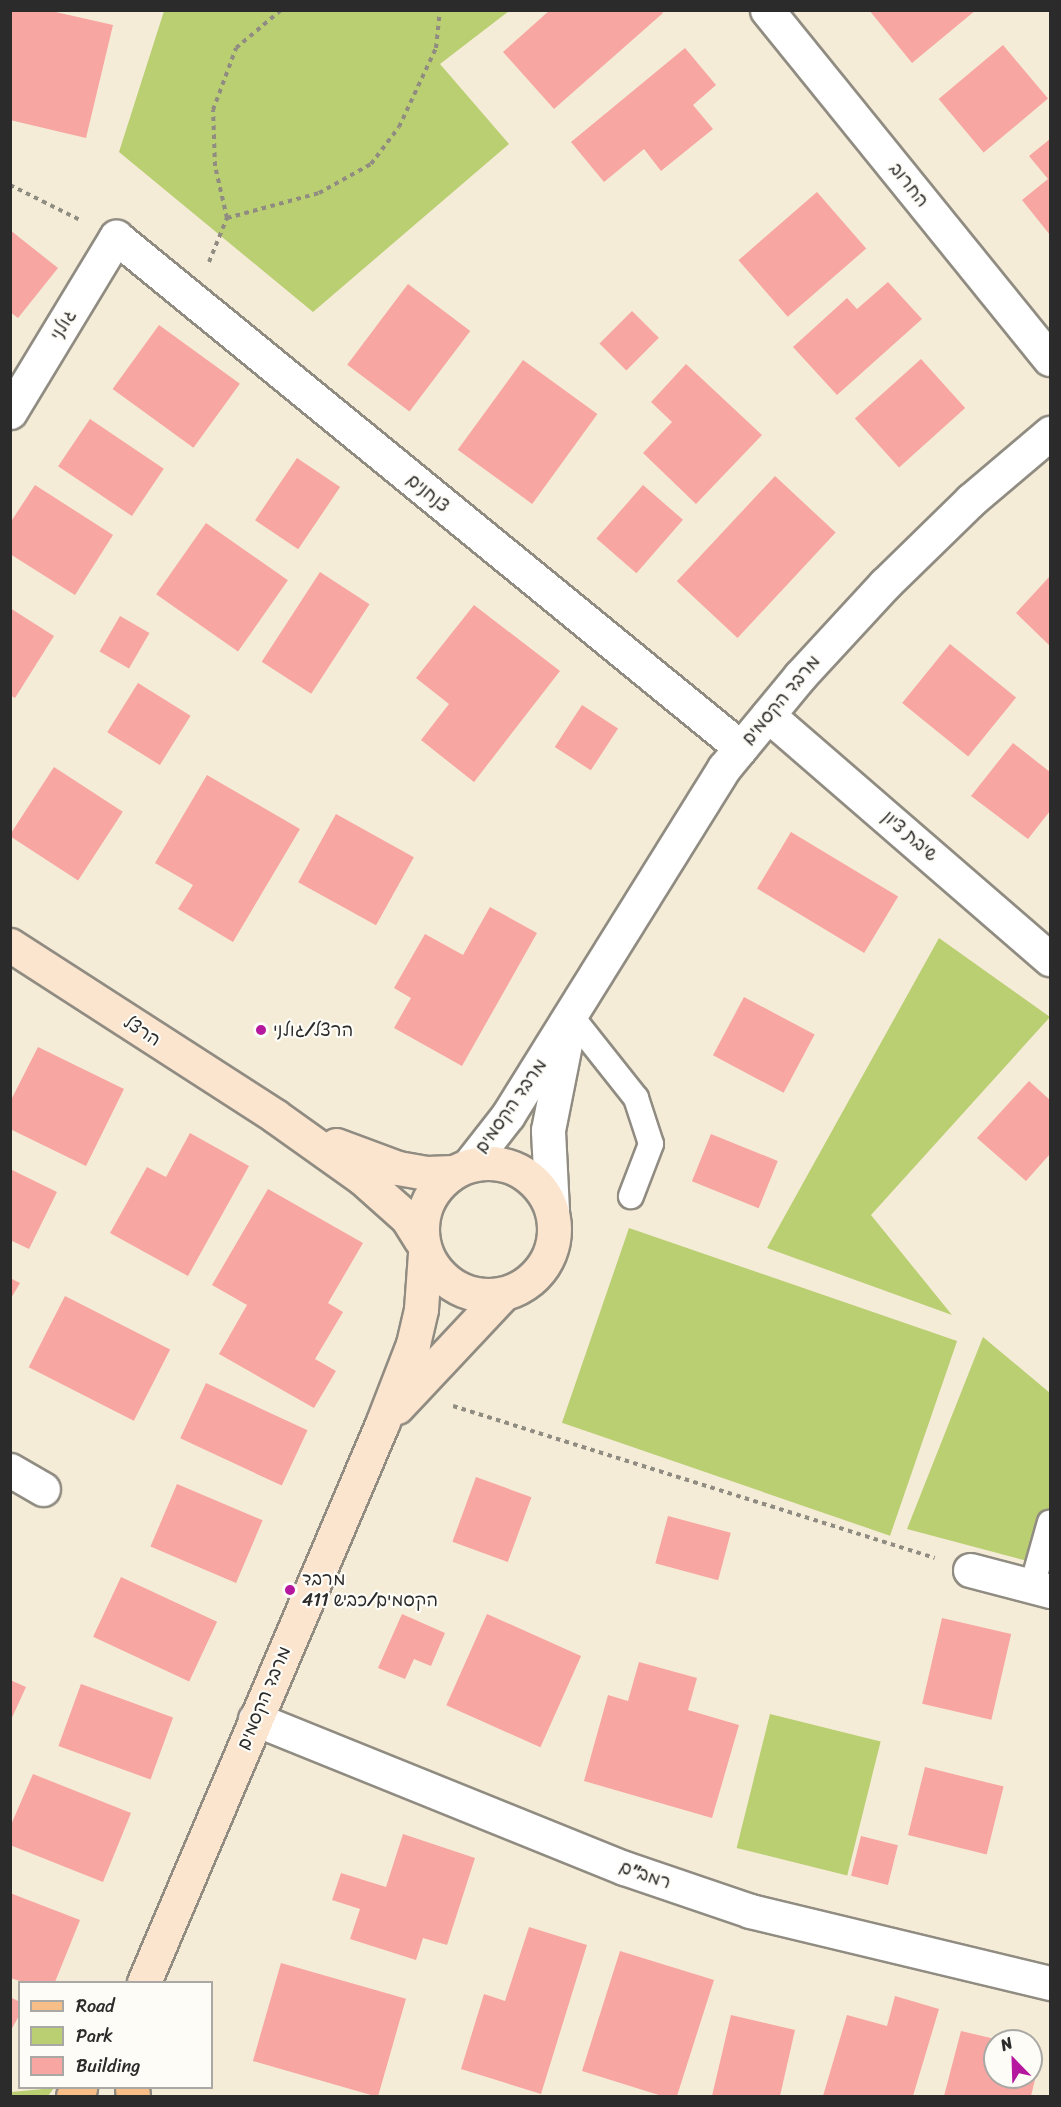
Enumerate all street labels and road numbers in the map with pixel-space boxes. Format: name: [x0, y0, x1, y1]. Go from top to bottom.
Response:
street label: החרוב: [885, 158, 933, 212]
street label: גולני: [46, 306, 80, 344]
street label: צנחנים: [402, 469, 454, 517]
street label: מרבד הקסמים: [737, 651, 825, 749]
street label: שיבת ציון: [878, 806, 942, 866]
street label: הרצל: [119, 1011, 165, 1051]
street label: מרבד הקסמים: [471, 1055, 551, 1157]
street label: מרבד הקסמים: [233, 1643, 295, 1753]
street label: רמב"ם: [616, 1856, 674, 1894]

